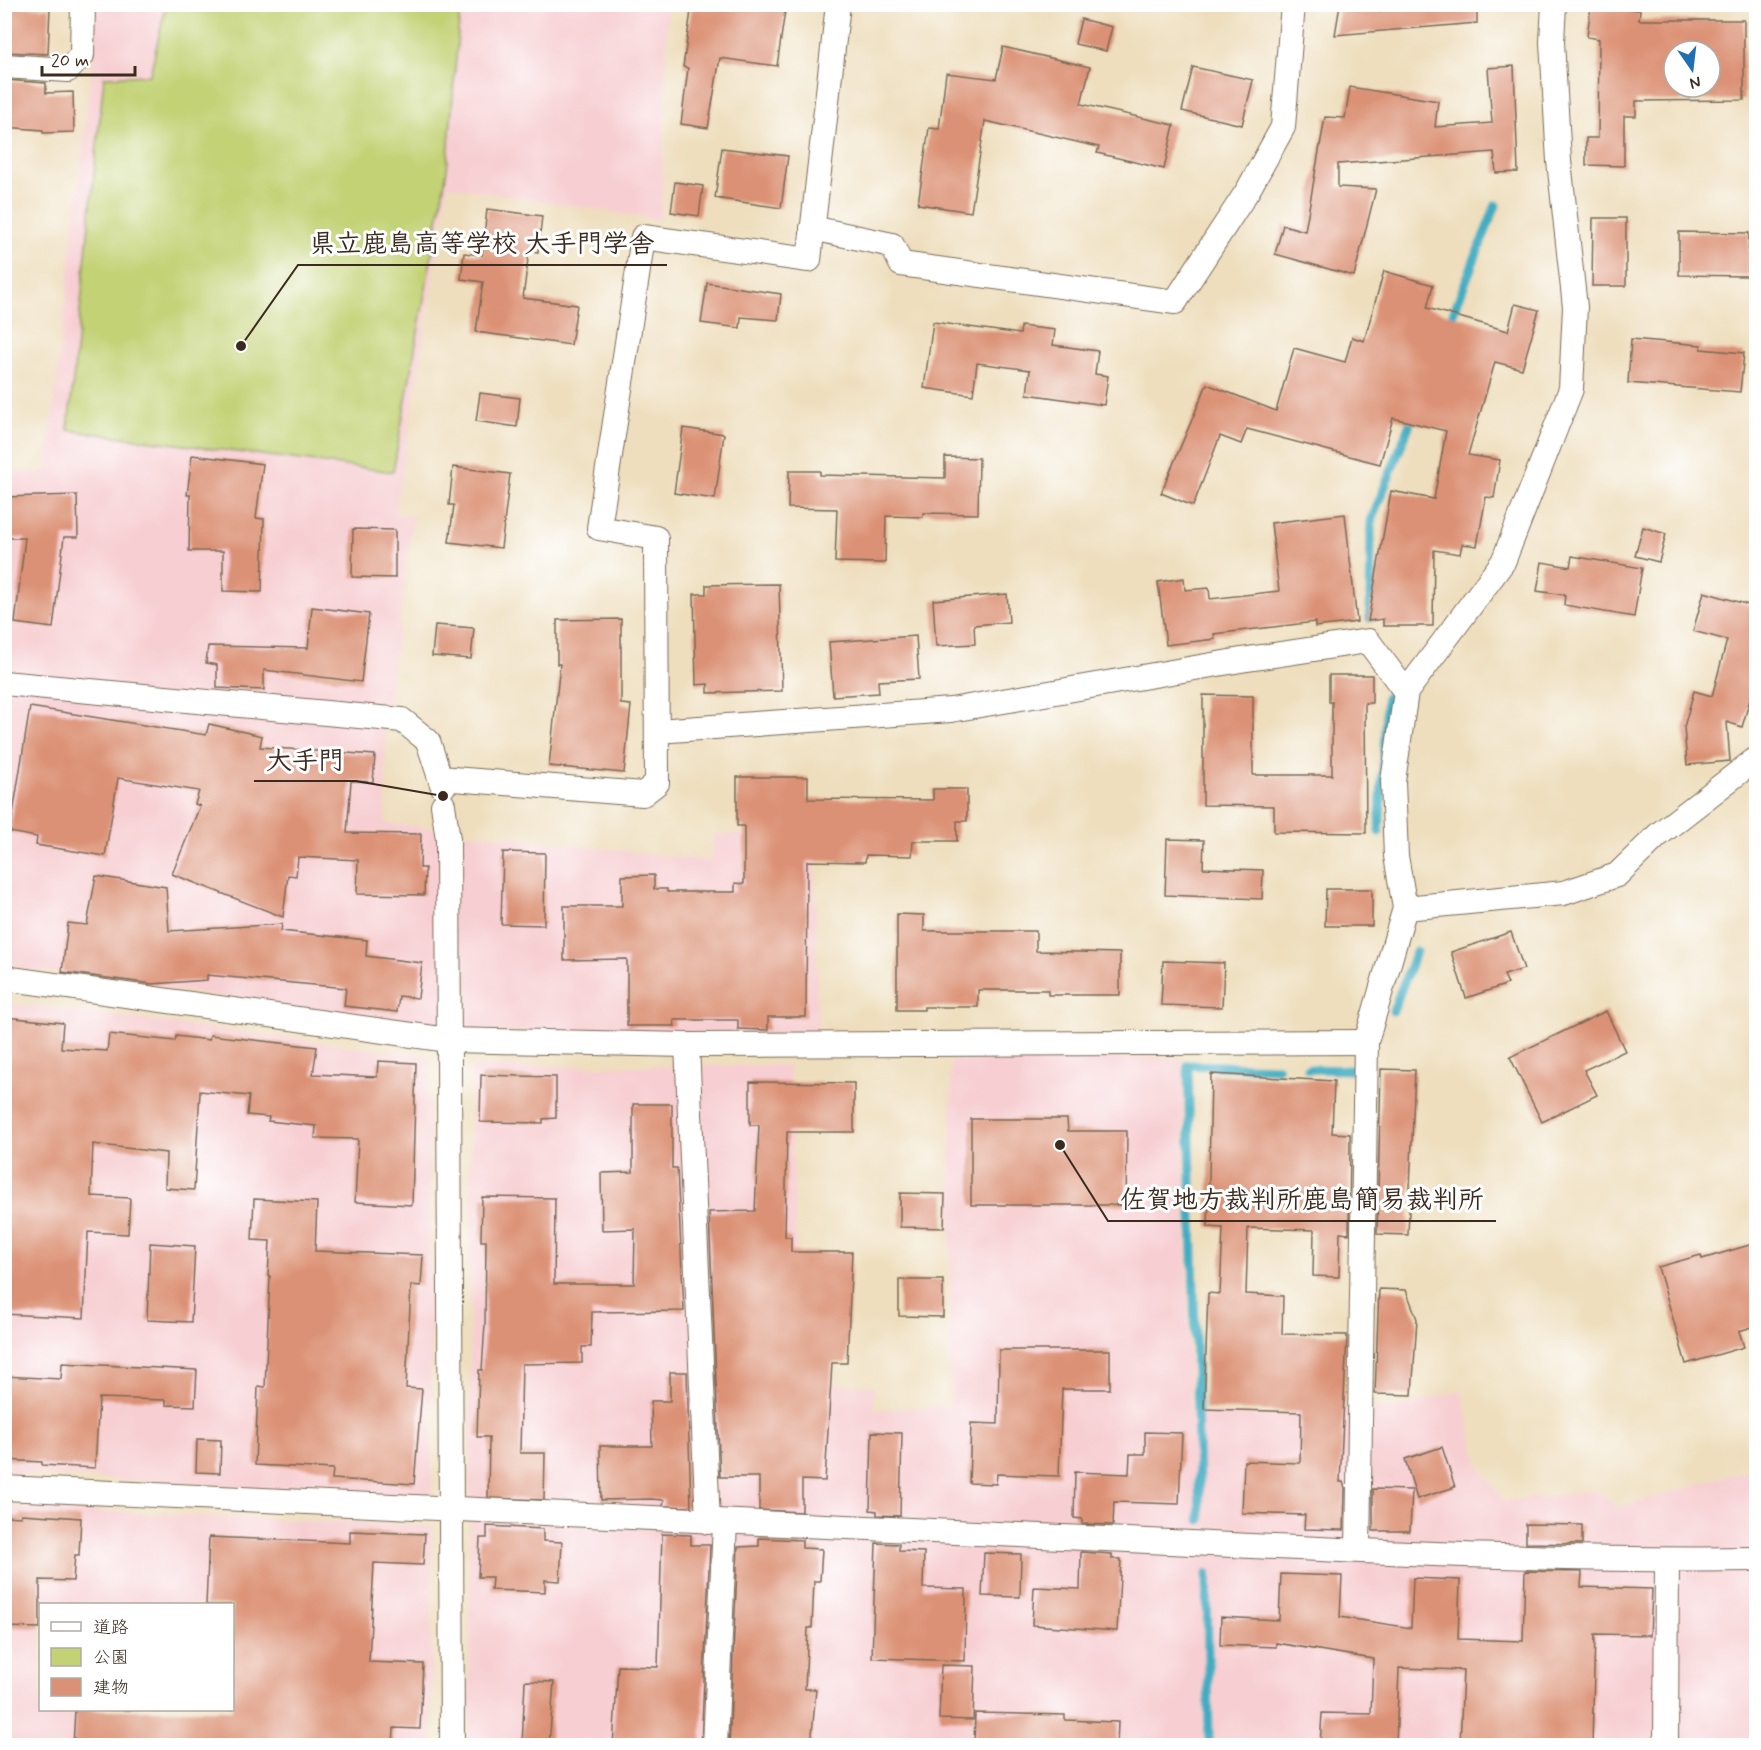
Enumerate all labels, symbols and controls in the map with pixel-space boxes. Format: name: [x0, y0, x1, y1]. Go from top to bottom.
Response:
scale bar: [42, 39, 135, 77]
north arrow: [1662, 39, 1722, 99]
text: 20 m: [51, 49, 89, 73]
text: N: [1688, 71, 1703, 94]
callout: 県立鹿島高等学校 大手門学舎: [298, 221, 667, 265]
text: 県立鹿島高等学校 大手門学舎: [309, 228, 655, 262]
callout: 大手門: [254, 737, 356, 781]
text: 大手門: [266, 745, 344, 779]
callout: 佐賀地方裁判所鹿島簡易裁判所: [1108, 1177, 1496, 1221]
text: 佐賀地方裁判所鹿島簡易裁判所: [1120, 1184, 1484, 1218]
legend: [39, 1603, 234, 1711]
text: 道路: [93, 1616, 129, 1640]
text: 公園: [93, 1646, 129, 1670]
text: 建物: [93, 1676, 129, 1700]

